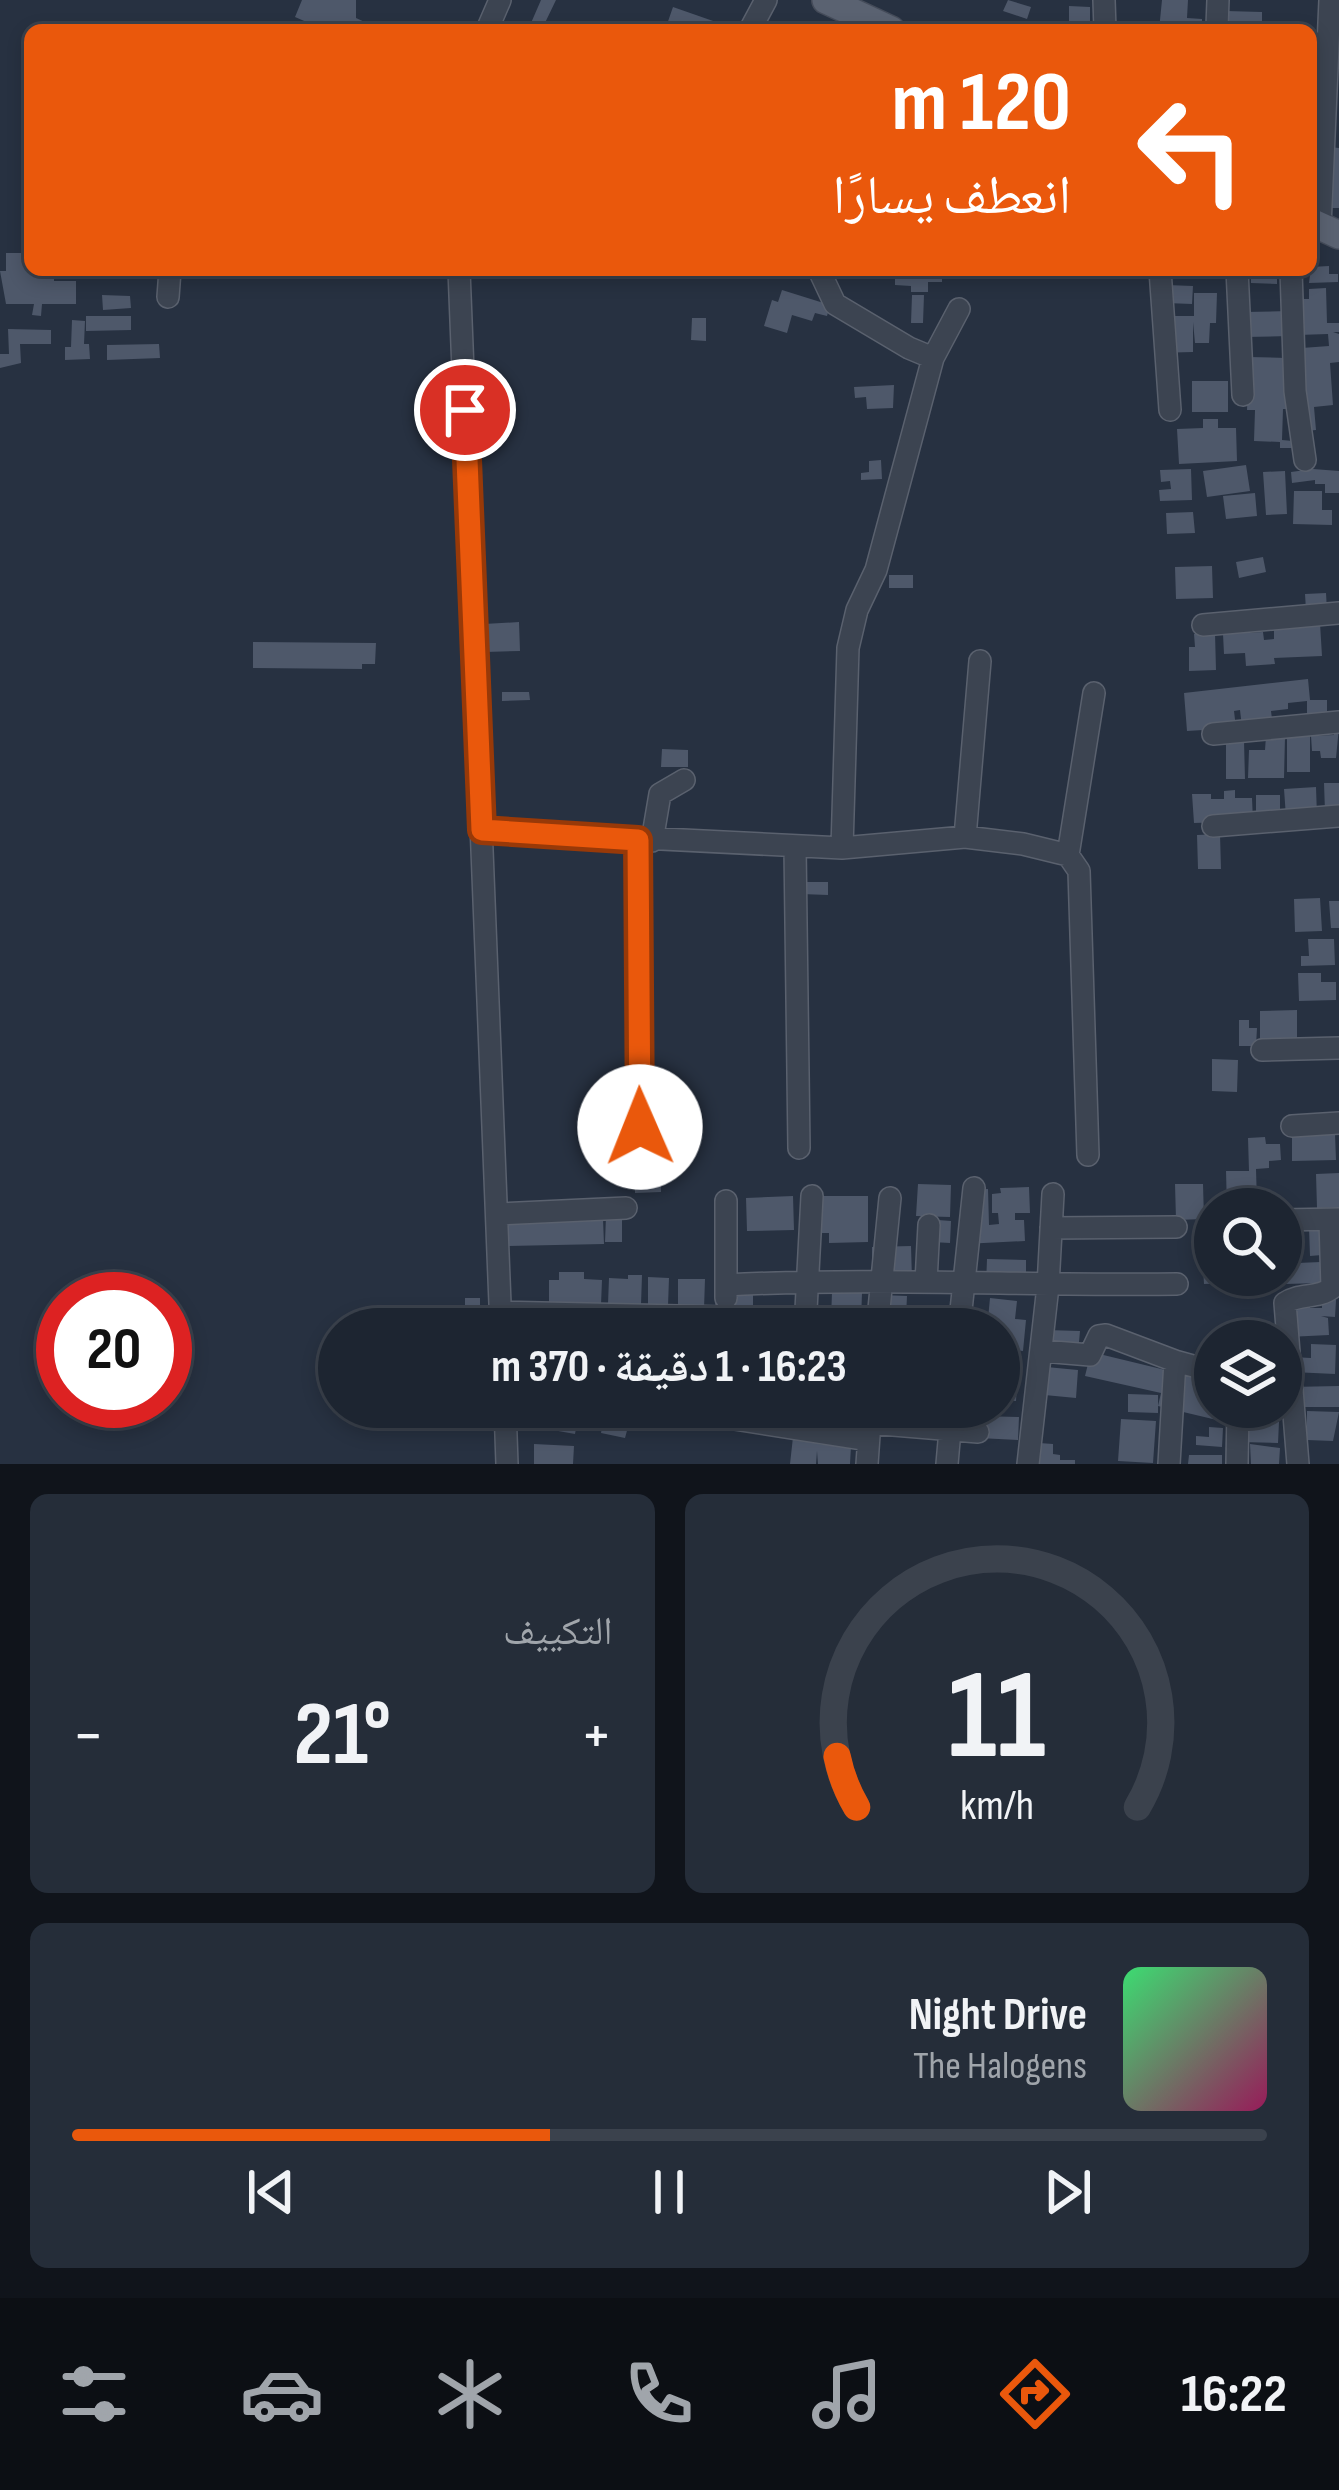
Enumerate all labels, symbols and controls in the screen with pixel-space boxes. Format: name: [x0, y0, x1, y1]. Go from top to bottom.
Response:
text: 120 m: [892, 53, 1071, 154]
icon: left: [1113, 72, 1269, 228]
text: انعطف يسارًا: [833, 164, 1071, 229]
pin: [414, 359, 516, 461]
icon: arrive: [432, 377, 498, 443]
position arrow: [577, 1064, 703, 1190]
map controls: [1194, 1188, 1302, 1428]
button: search: [1194, 1188, 1302, 1296]
speed limit sign: 20: [36, 1272, 192, 1428]
button: layers: [1194, 1320, 1302, 1428]
text: 16:23 · 1 دقيقة · 370 m: [491, 1340, 847, 1395]
text: التكييف: [503, 1609, 613, 1656]
text: 11: [948, 1644, 1046, 1793]
text: 21°: [293, 1682, 391, 1790]
text: −: [72, 1697, 104, 1776]
text: +: [580, 1697, 613, 1776]
text: km/h: [960, 1779, 1034, 1831]
text: Night Drive: [909, 1988, 1087, 2043]
text: The Halogens: [913, 2043, 1087, 2090]
icon: previous: [238, 2159, 304, 2225]
icon: pause: [636, 2159, 702, 2225]
icon: next: [1035, 2159, 1101, 2225]
icon: filters: [52, 2352, 136, 2436]
icon: car: [240, 2352, 324, 2436]
icon: climate: [428, 2352, 512, 2436]
icon: phone: [617, 2352, 701, 2436]
icon: music: [805, 2352, 889, 2436]
icon: directions: [993, 2352, 1077, 2436]
text: 16:22: [1181, 2362, 1287, 2427]

